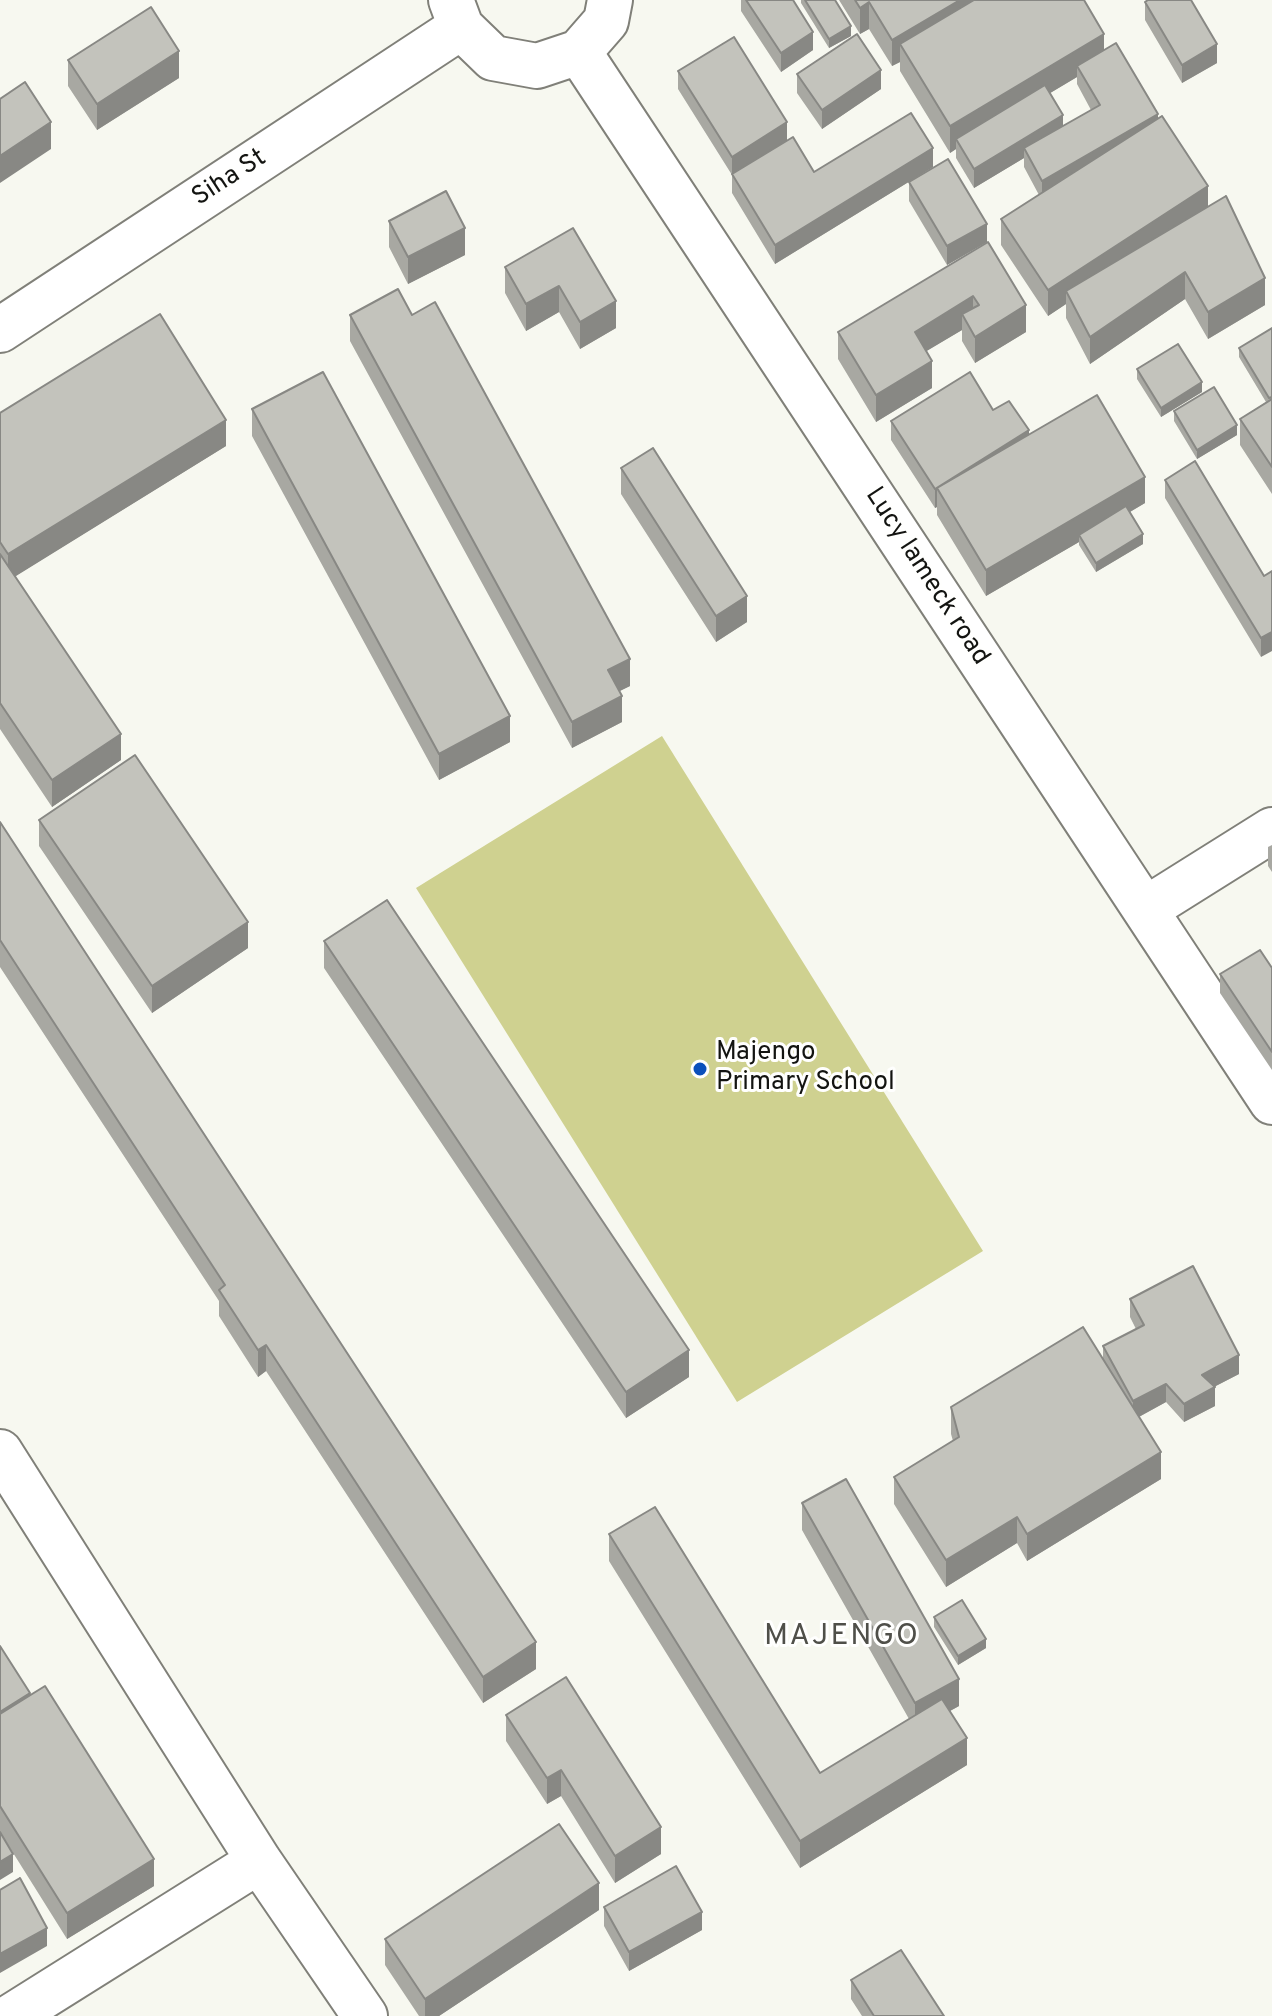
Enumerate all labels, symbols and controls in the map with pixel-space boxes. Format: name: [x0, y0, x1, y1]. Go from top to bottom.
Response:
street label: Siha St: [187, 144, 273, 214]
street label: Lucy lameck road: [857, 482, 995, 672]
place label: Majengo Primary School: [716, 1038, 895, 1100]
marker: Majengo Primary School: [691, 1060, 709, 1078]
district label: MAJENGO: [764, 1620, 920, 1656]

